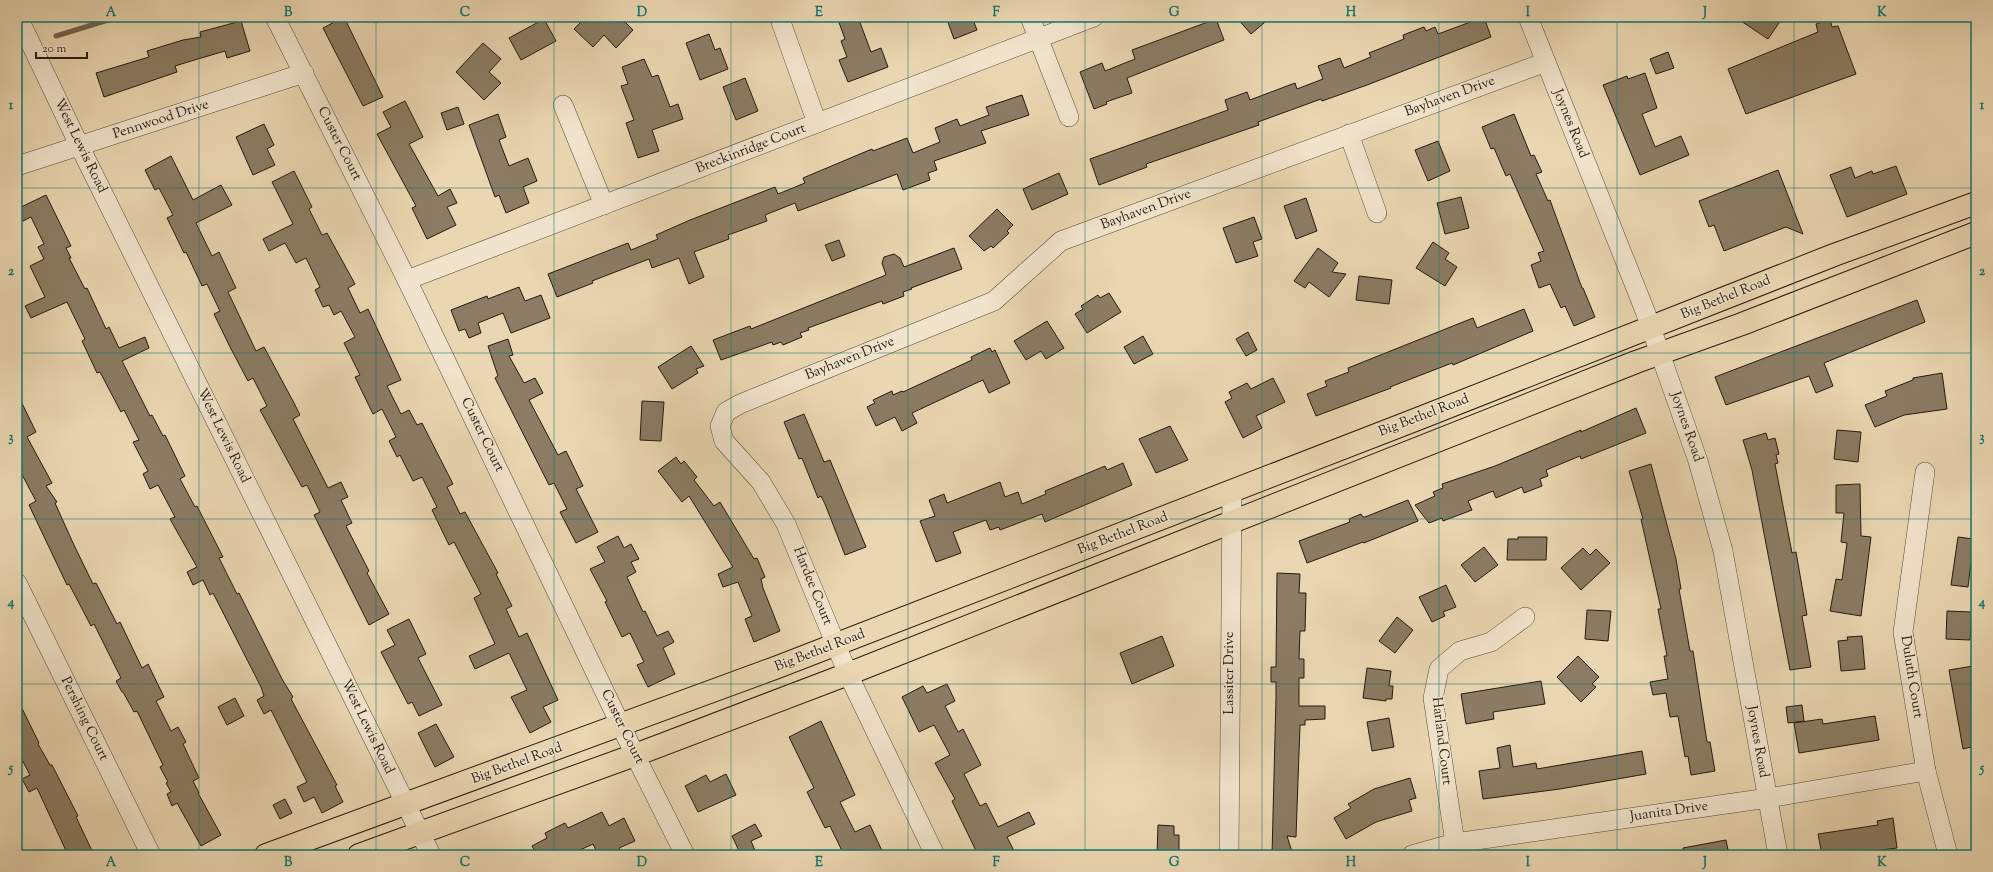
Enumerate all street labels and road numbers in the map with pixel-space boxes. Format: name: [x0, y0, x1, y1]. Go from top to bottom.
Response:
street label: Bayhaven Drive: [1402, 71, 1498, 123]
street label: Joynes Road: [1547, 86, 1593, 162]
street label: West Lewis Road: [48, 95, 112, 197]
street label: Pennwood Drive: [110, 95, 212, 145]
street label: Custer Court: [312, 103, 366, 185]
street label: Breckinridge Court: [693, 119, 809, 179]
street label: Bayhaven Drive: [1098, 184, 1194, 236]
street label: Big Bethel Road: [1678, 271, 1774, 325]
street label: Bayhaven Drive: [802, 332, 898, 386]
street label: West Lewis Road: [191, 385, 255, 487]
street label: Joynes Road: [1664, 388, 1707, 465]
street label: Big Bethel Road: [1376, 390, 1472, 442]
street label: Custer Court: [455, 394, 509, 476]
street label: Big Bethel Road: [1075, 508, 1171, 560]
street label: Hardee Court: [787, 544, 837, 628]
street label: Big Bethel Road: [772, 625, 868, 677]
street label: Lassiter Drive: [1220, 631, 1240, 715]
street label: Duluth Court: [1895, 634, 1927, 720]
street label: Pershing Court: [55, 674, 113, 765]
street label: West Lewis Road: [335, 676, 399, 778]
street label: Custer Court: [595, 686, 649, 768]
street label: Harland Court: [1426, 696, 1456, 786]
street label: Joynes Road: [1741, 703, 1773, 780]
street label: Big Bethel Road: [469, 738, 565, 790]
street label: Juanita Drive: [1628, 797, 1709, 828]

